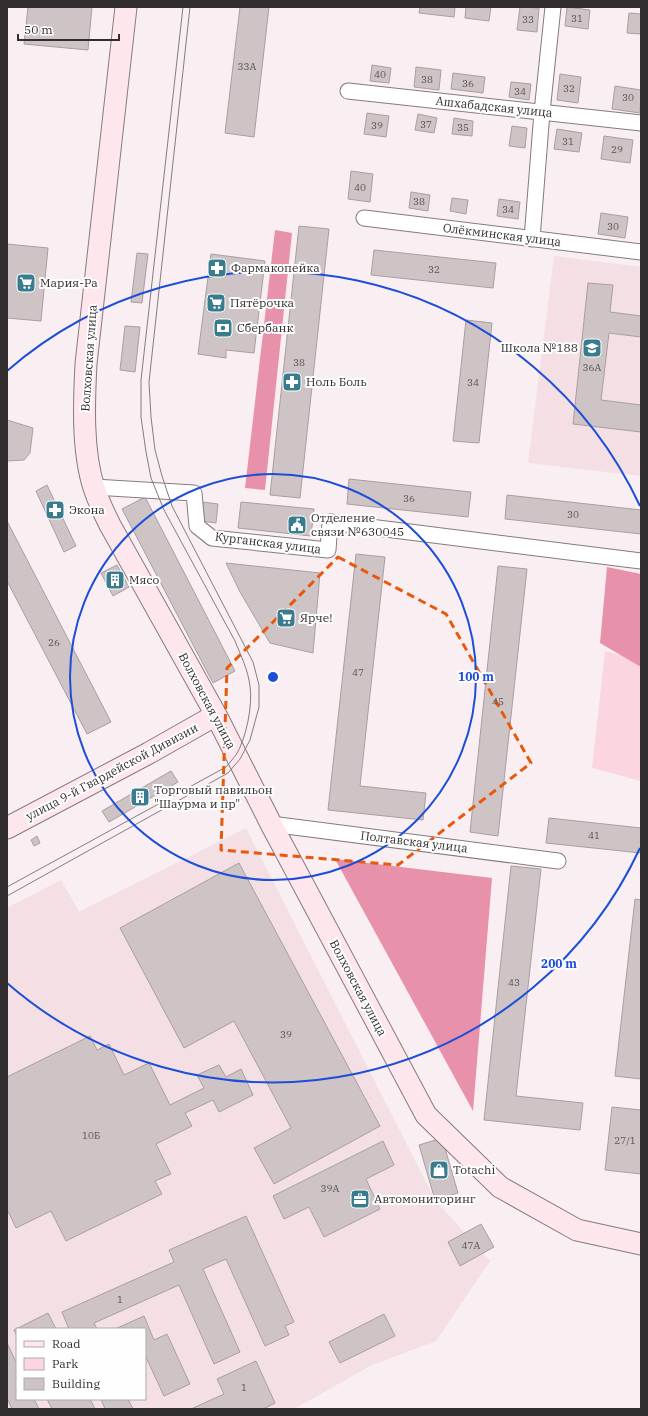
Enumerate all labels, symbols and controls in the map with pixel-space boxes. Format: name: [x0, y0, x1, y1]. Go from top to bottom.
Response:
house number: 31: [571, 12, 583, 25]
house number: 33: [522, 13, 534, 26]
scale bar: [18, 16, 119, 42]
text: 50 m: [24, 22, 53, 37]
house number: 33А: [238, 60, 257, 73]
house number: 40: [374, 68, 386, 81]
house number: 38: [421, 73, 433, 86]
house number: 36: [462, 77, 474, 90]
house number: 32: [563, 82, 575, 95]
house number: 34: [514, 85, 526, 98]
house number: 30: [622, 91, 634, 104]
street label: Ашхабадская улица: [435, 93, 554, 120]
house number: 37: [420, 118, 432, 131]
house number: 39: [371, 119, 383, 132]
house number: 35: [457, 121, 469, 134]
house number: 31: [562, 135, 574, 148]
house number: 29: [611, 143, 623, 156]
house number: 40: [354, 181, 366, 194]
house number: 38: [413, 195, 425, 208]
house number: 34: [502, 203, 514, 216]
street label: Олёкминская улица: [442, 220, 562, 249]
house number: 30: [607, 220, 619, 233]
pharmacy icon: Фармакопейка: [206, 257, 228, 279]
place label: Фармакопейка: [231, 260, 320, 275]
house number: 32: [428, 263, 440, 276]
supermarket icon: Мария-Ра: [15, 272, 37, 294]
place label: Мария-Ра: [40, 275, 98, 290]
supermarket icon: Пятёрочка: [205, 292, 227, 314]
place label: Пятёрочка: [230, 295, 295, 310]
street label: Волховская улица: [77, 304, 100, 412]
bank icon: Сбербанк: [212, 317, 234, 339]
place label: Сбербанк: [237, 320, 293, 335]
school or university icon: Школа №188: [581, 337, 603, 359]
place label: Школа №188: [501, 340, 578, 355]
house number: 38: [293, 356, 305, 369]
house number: 36А: [583, 361, 602, 374]
pharmacy icon: Ноль Боль: [281, 371, 303, 393]
place label: Ноль Боль: [306, 374, 367, 389]
house number: 34: [467, 376, 479, 389]
house number: 36: [403, 492, 415, 505]
pharmacy icon: Экона: [44, 499, 66, 521]
place label: Экона: [69, 502, 105, 517]
house number: 30: [567, 508, 579, 521]
place label: Отделение связи №630045: [311, 510, 404, 539]
public building icon: Отделение связи №630045: [286, 514, 308, 536]
street label: Курганская улица: [214, 529, 322, 557]
building icon: Мясо: [104, 569, 126, 591]
place label: Мясо: [129, 572, 159, 587]
supermarket icon: Ярче!: [275, 607, 297, 629]
place label: Ярче!: [300, 610, 333, 625]
house number: 26: [48, 636, 60, 649]
street label: Волховская улица: [176, 650, 239, 752]
house number: 47: [352, 666, 364, 679]
text: 100 m: [458, 669, 494, 684]
centre of rings: [266, 670, 280, 684]
house number: 45: [492, 695, 504, 708]
street label: улица 9-й Гвардейской Дивизии: [23, 720, 200, 823]
place label: Торговый павильон "Шаурма и пр": [154, 782, 273, 811]
building icon: Торговый павильон "Шаурма и пр": [129, 786, 151, 808]
street label: Полтавская улица: [360, 827, 469, 856]
house number: 41: [588, 829, 600, 842]
street label: Волховская улица: [327, 937, 390, 1039]
text: 200 m: [541, 956, 577, 971]
house number: 43: [508, 976, 520, 989]
house number: 39: [280, 1028, 292, 1041]
house number: 10Б: [82, 1129, 100, 1142]
house number: 27/1: [614, 1134, 636, 1147]
shop icon: Totachi: [428, 1159, 450, 1181]
place label: Totachi: [453, 1162, 496, 1177]
house number: 39А: [321, 1182, 340, 1195]
office icon: Автомониторинг: [349, 1188, 371, 1210]
place label: Автомониторинг: [374, 1191, 476, 1206]
house number: 47А: [462, 1239, 481, 1252]
house number: 1: [117, 1293, 123, 1306]
legend: [16, 1328, 146, 1400]
text: Road: [52, 1336, 81, 1351]
text: Park: [52, 1356, 78, 1371]
text: Building: [52, 1376, 100, 1391]
house number: 1: [241, 1381, 247, 1394]

